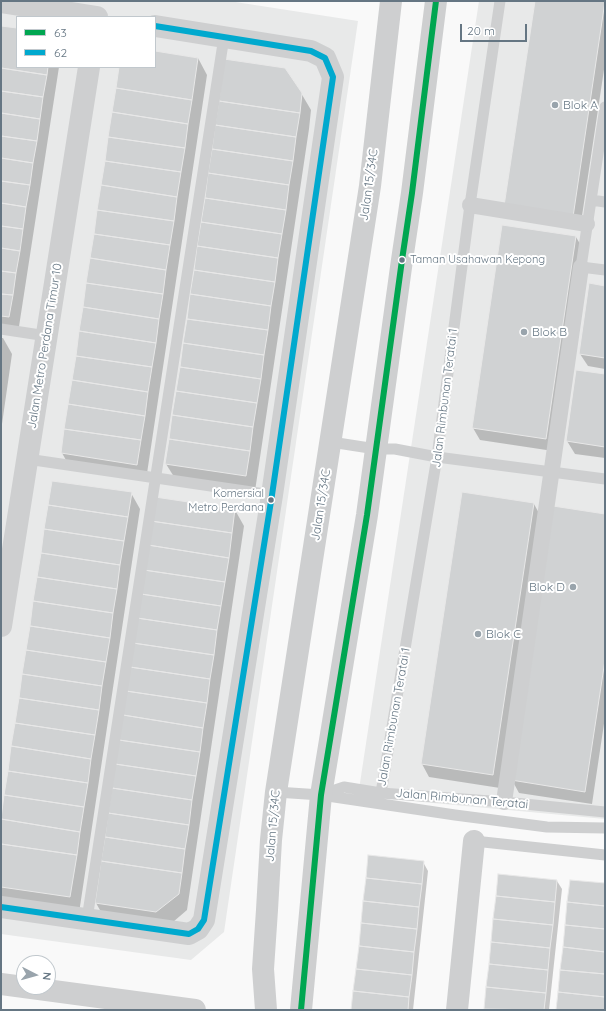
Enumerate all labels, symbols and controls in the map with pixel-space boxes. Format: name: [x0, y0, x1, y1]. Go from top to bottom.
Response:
legend: [16, 16, 156, 68]
scale bar: [462, 16, 529, 42]
text: 20 m: [467, 23, 495, 38]
text: 63: [54, 25, 67, 40]
text: 62: [54, 45, 67, 60]
place label: Blok A: [563, 98, 598, 112]
marker: Blok A: [550, 100, 560, 110]
street label: Jalan 15/34C: [357, 148, 381, 222]
place label: Taman Usahawan Kepong: [410, 253, 545, 267]
marker: Taman Usahawan Kepong: [397, 255, 407, 265]
street label: Jalan Metro Perdana Timur 10: [25, 262, 65, 430]
place label: Blok B: [532, 325, 567, 339]
street label: Jalan Rimbunan Teratai 1: [429, 327, 461, 469]
marker: Blok B: [519, 327, 529, 337]
street label: Jalan 15/34C: [308, 468, 334, 542]
place label: Komersial Metro Perdana: [188, 487, 264, 513]
marker: Komersial Metro Perdana: [266, 495, 276, 505]
place label: Blok D: [529, 580, 565, 594]
marker: Blok D: [568, 582, 578, 592]
place label: Blok C: [486, 627, 521, 641]
marker: Blok C: [473, 629, 483, 639]
street label: Jalan Rimbunan Teratai 1: [375, 647, 413, 787]
street label: Jalan Rimbunan Teratai: [395, 786, 529, 812]
street label: Jalan 15/34C: [263, 789, 283, 863]
north arrow: [16, 955, 56, 995]
text: N: [40, 971, 54, 981]

